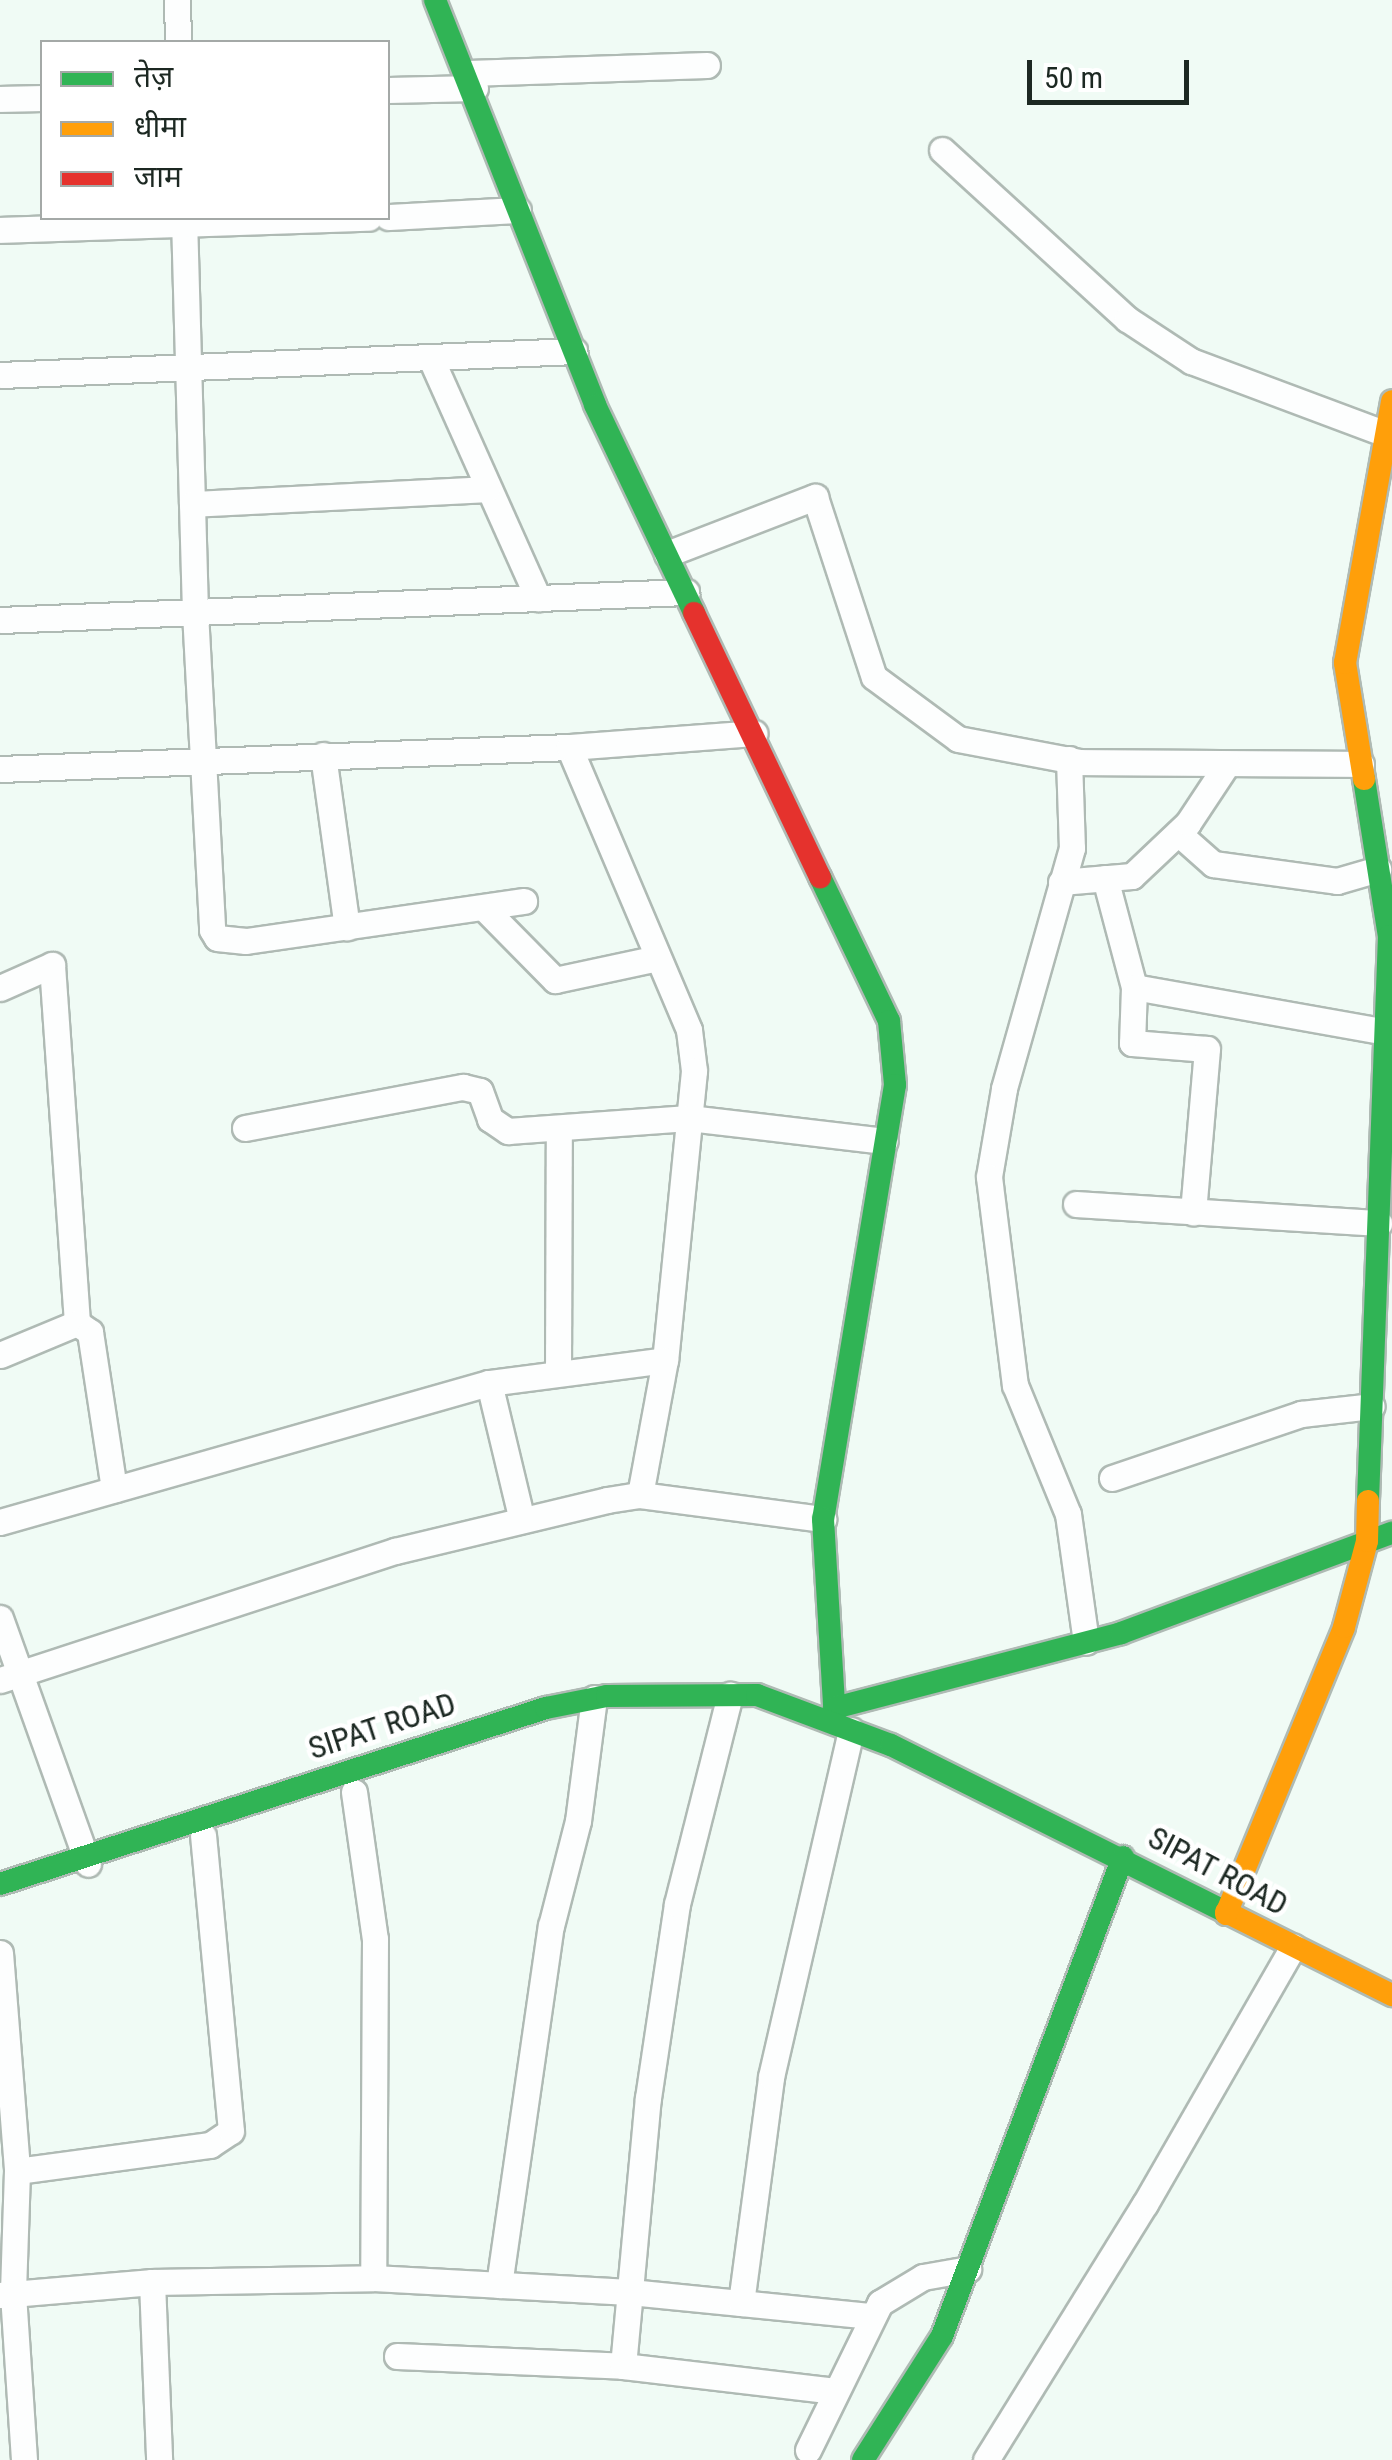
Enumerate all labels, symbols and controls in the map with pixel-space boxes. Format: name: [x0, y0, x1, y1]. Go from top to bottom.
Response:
legend: [40, 40, 390, 220]
scale bar: [1032, 40, 1194, 102]
text: तेज़: [134, 59, 173, 94]
text: 50 m: [1044, 60, 1103, 95]
text: धीमा: [134, 109, 186, 144]
text: जाम: [134, 159, 182, 194]
street label: SIPAT ROAD: [303, 1684, 461, 1768]
street label: SIPAT ROAD: [1141, 1818, 1295, 1924]

